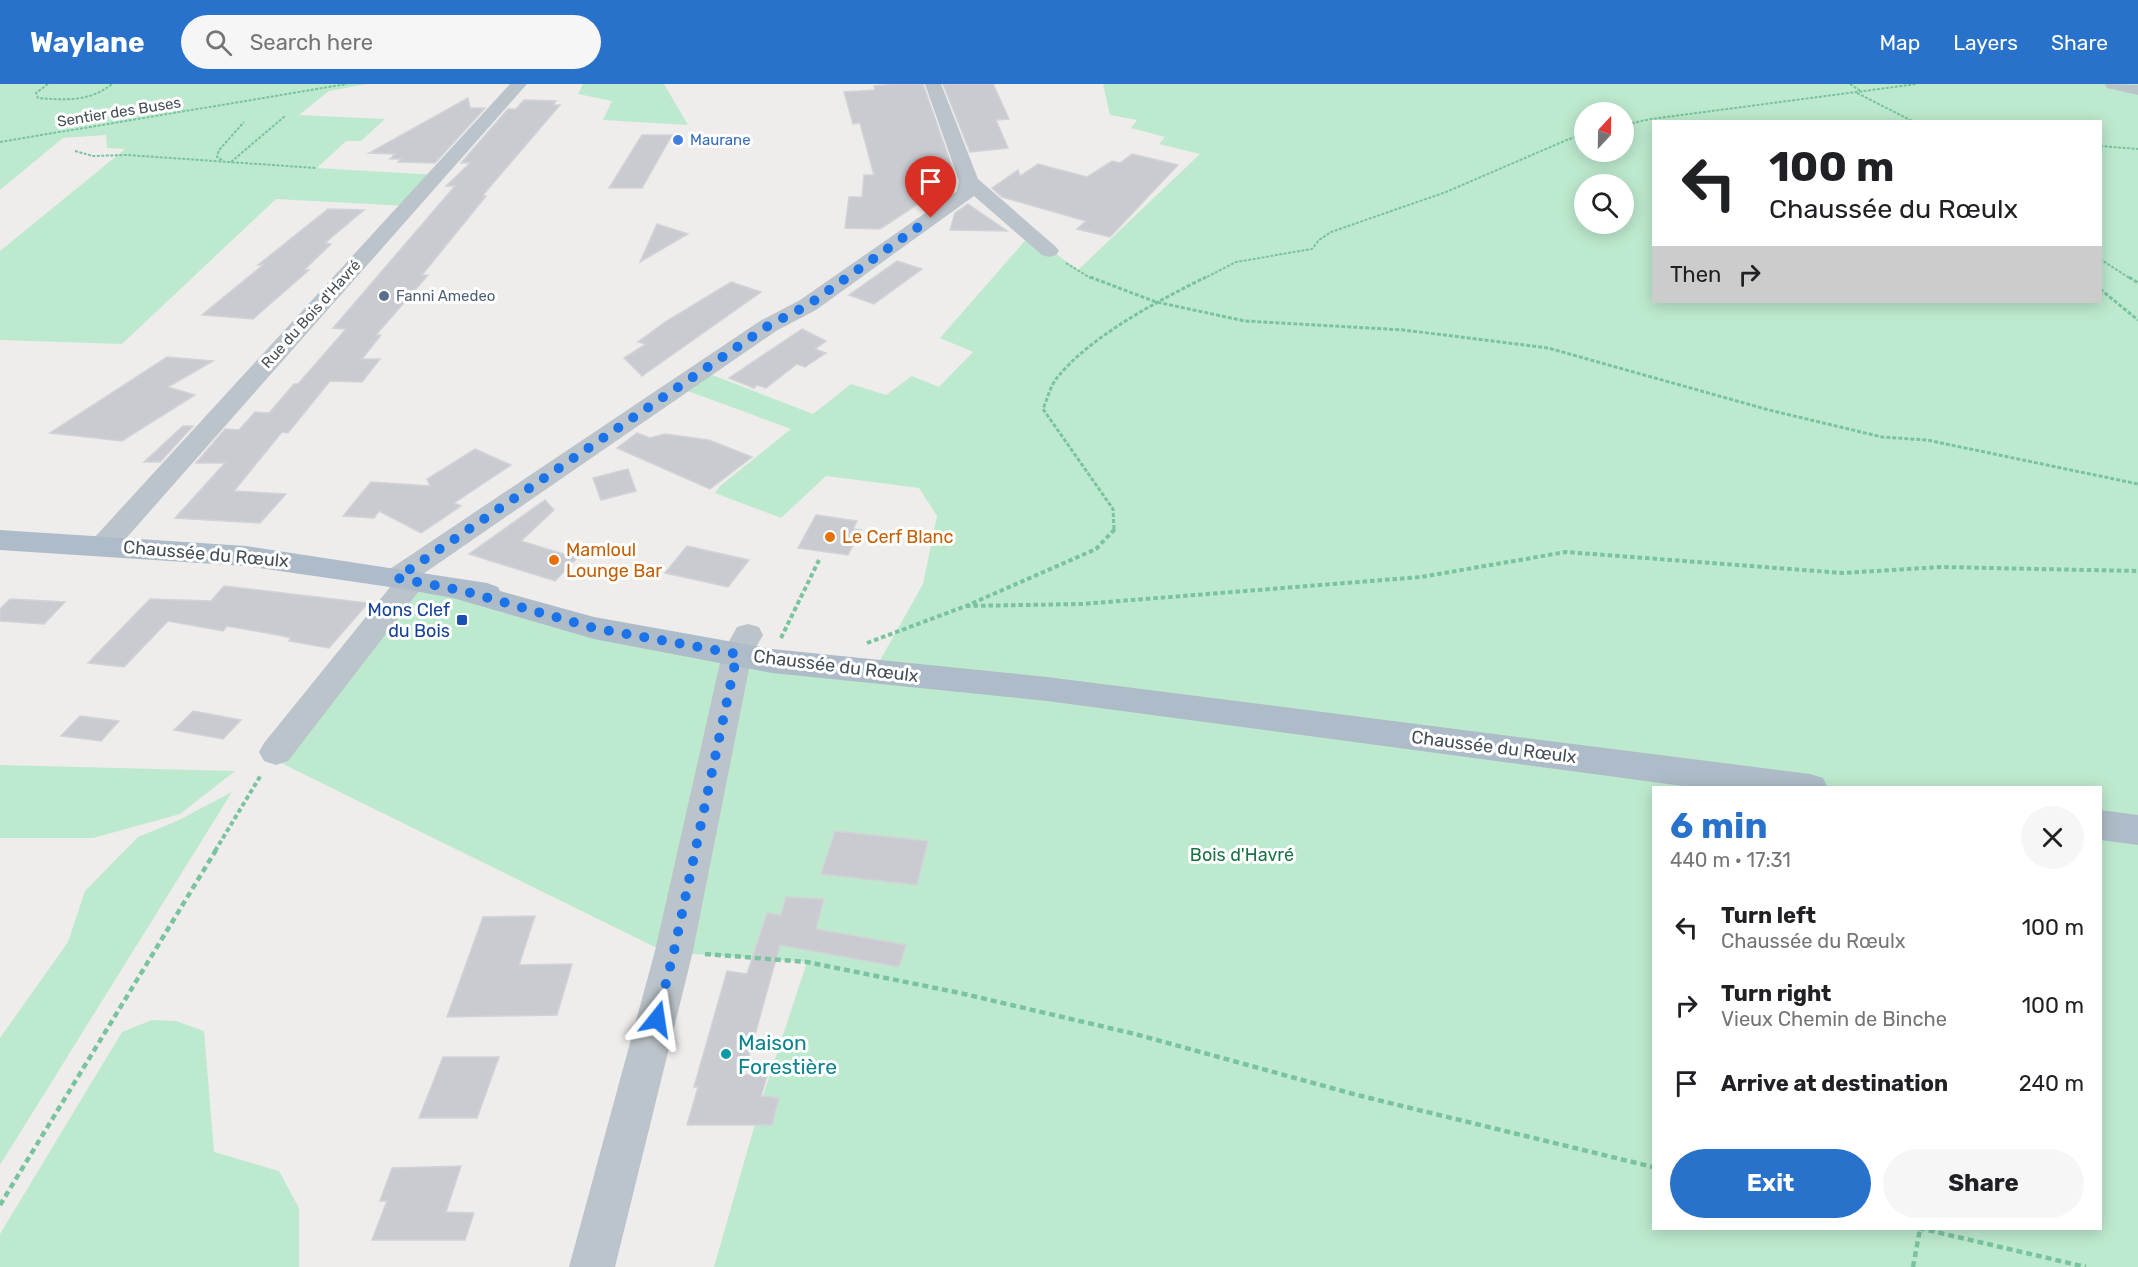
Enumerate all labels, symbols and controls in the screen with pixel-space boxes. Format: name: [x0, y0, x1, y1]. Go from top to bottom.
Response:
search box: [181, 15, 601, 69]
text: Waylane: [30, 26, 145, 59]
icon: search: [202, 26, 235, 59]
text: Search here: [250, 29, 373, 56]
text: Map: [1879, 30, 1920, 55]
text: Layers: [1953, 30, 2018, 55]
text: Share: [2051, 30, 2108, 55]
street label: Sentier des Buses: [56, 93, 183, 131]
north arrow: [1574, 102, 1634, 162]
map controls: [1574, 102, 1634, 234]
place label: Maurane: [690, 131, 751, 149]
marker: Maurane: [671, 133, 685, 147]
text: 100 m: [1769, 142, 1894, 192]
icon: left: [1670, 144, 1748, 222]
pin: [905, 156, 956, 218]
icon: arrive: [914, 165, 947, 198]
button: search: [1574, 174, 1634, 234]
text: Chaussée du Rœulx: [1769, 193, 2018, 225]
street label: Rue du Bois d'Havré: [258, 256, 364, 372]
icon: right: [1733, 258, 1766, 291]
text: Then: [1670, 261, 1721, 288]
place label: Fanni Amedeo: [396, 287, 495, 305]
marker: Fanni Amedeo: [377, 289, 391, 303]
place label: Le Cerf Blanc: [842, 526, 954, 548]
marker: Le Cerf Blanc: [823, 530, 837, 544]
street label: Chaussée du Rœulx: [122, 536, 290, 572]
place label: Mamloul Lounge Bar: [566, 539, 662, 582]
marker: Mamloul Lounge Bar: [547, 553, 561, 567]
place label: Mons Clef du Bois: [368, 599, 450, 642]
marker: Mons Clef du Bois: [455, 613, 469, 627]
street label: Chaussée du Rœulx: [752, 645, 920, 687]
street label: Chaussée du Rœulx: [1410, 726, 1578, 768]
text: 6 min: [1670, 804, 1768, 847]
button: close: [2021, 806, 2084, 869]
park label: Bois d'Havré: [1190, 844, 1294, 866]
text: 440 m · 17:31: [1670, 848, 1791, 872]
text: Turn left: [1721, 902, 1816, 929]
icon: left: [1670, 911, 1703, 944]
text: 100 m: [2022, 914, 2084, 941]
text: Chaussée du Rœulx: [1721, 929, 1906, 953]
text: Turn right: [1721, 980, 1831, 1007]
position arrow: [625, 987, 689, 1051]
icon: right: [1670, 989, 1703, 1022]
text: 100 m: [2022, 992, 2084, 1019]
text: Vieux Chemin de Binche: [1721, 1007, 1947, 1031]
place label: Maison Forestière: [738, 1030, 837, 1079]
marker: Maison Forestière: [719, 1047, 733, 1061]
icon: arrive: [1670, 1067, 1703, 1100]
text: Arrive at destination: [1721, 1070, 1948, 1097]
text: 240 m: [2019, 1070, 2084, 1097]
button: Exit: [1670, 1149, 1871, 1218]
button: Share: [1883, 1149, 2084, 1218]

